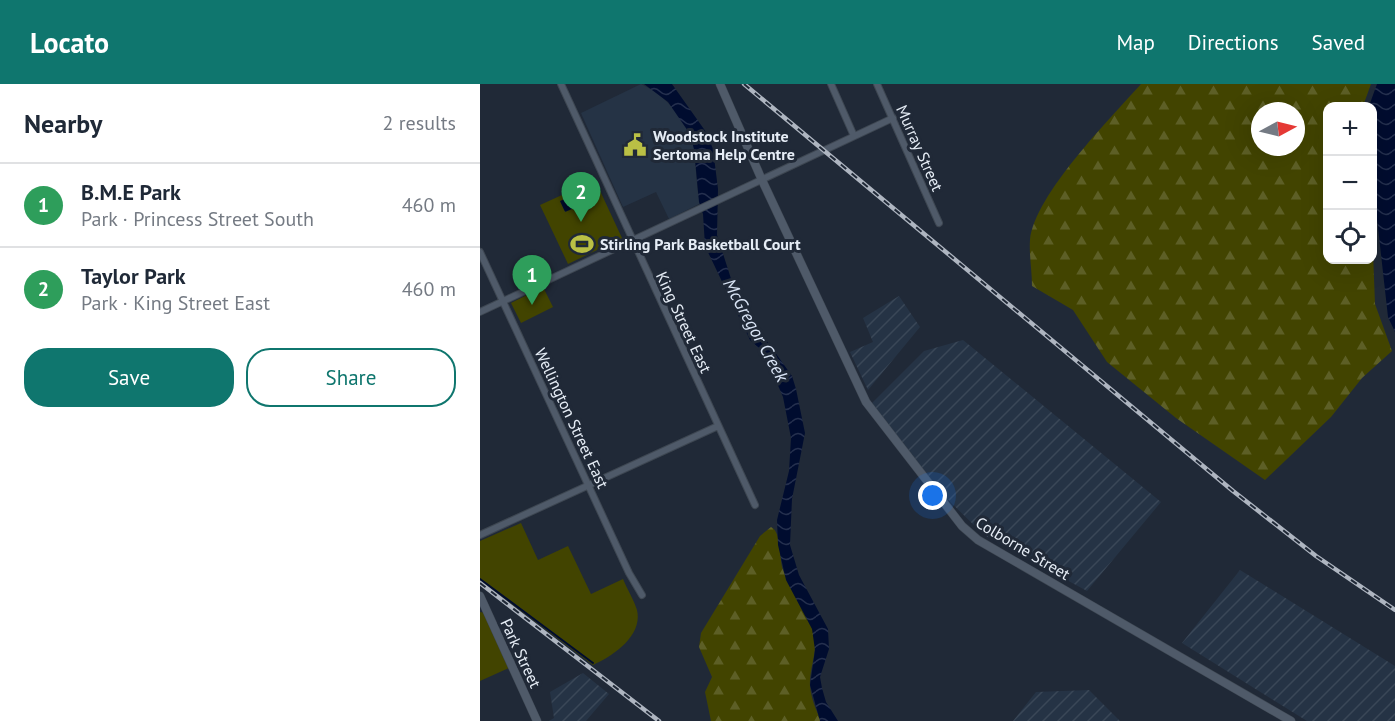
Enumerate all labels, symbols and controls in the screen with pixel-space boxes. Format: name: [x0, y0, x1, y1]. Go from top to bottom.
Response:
text: Locato: [30, 24, 109, 61]
text: Map: [1116, 29, 1155, 56]
text: Directions: [1188, 29, 1279, 56]
text: Saved: [1312, 29, 1365, 56]
street label: Murray Street: [892, 102, 948, 195]
north arrow: [1251, 102, 1305, 156]
map controls: [1323, 102, 1377, 264]
button: +: [1323, 102, 1377, 156]
text: Nearby: [24, 107, 102, 140]
text: 2 results: [383, 110, 456, 136]
place label: Woodstock Institute Sertoma Help Centre: [653, 126, 795, 164]
public building icon: Woodstock Institute Sertoma Help Centre: [622, 132, 648, 158]
button: −: [1323, 156, 1377, 210]
pin: 2: [562, 172, 600, 222]
text: B.M.E Park: [81, 178, 181, 206]
text: 1: [38, 192, 49, 218]
text: 460 m: [402, 192, 456, 218]
text: Park · Princess Street South: [81, 206, 314, 232]
button: locate: [1323, 210, 1377, 264]
sports icon: Stirling Park Basketball Court: [569, 231, 595, 257]
place label: Stirling Park Basketball Court: [600, 234, 801, 254]
pin: 1: [512, 256, 552, 305]
text: Taylor Park: [81, 262, 186, 290]
street label: King Street East: [652, 268, 716, 376]
water label: McGregor Creek: [718, 274, 794, 386]
text: 2: [38, 276, 49, 302]
text: 460 m: [402, 276, 456, 302]
text: Park · King Street East: [81, 290, 270, 316]
street label: Wellington Street East: [531, 345, 613, 492]
button: Save: [24, 348, 234, 407]
button: Share: [246, 348, 456, 407]
your location: [918, 481, 947, 510]
street label: Colborne Street: [972, 512, 1074, 584]
street label: Park Street: [496, 615, 546, 691]

